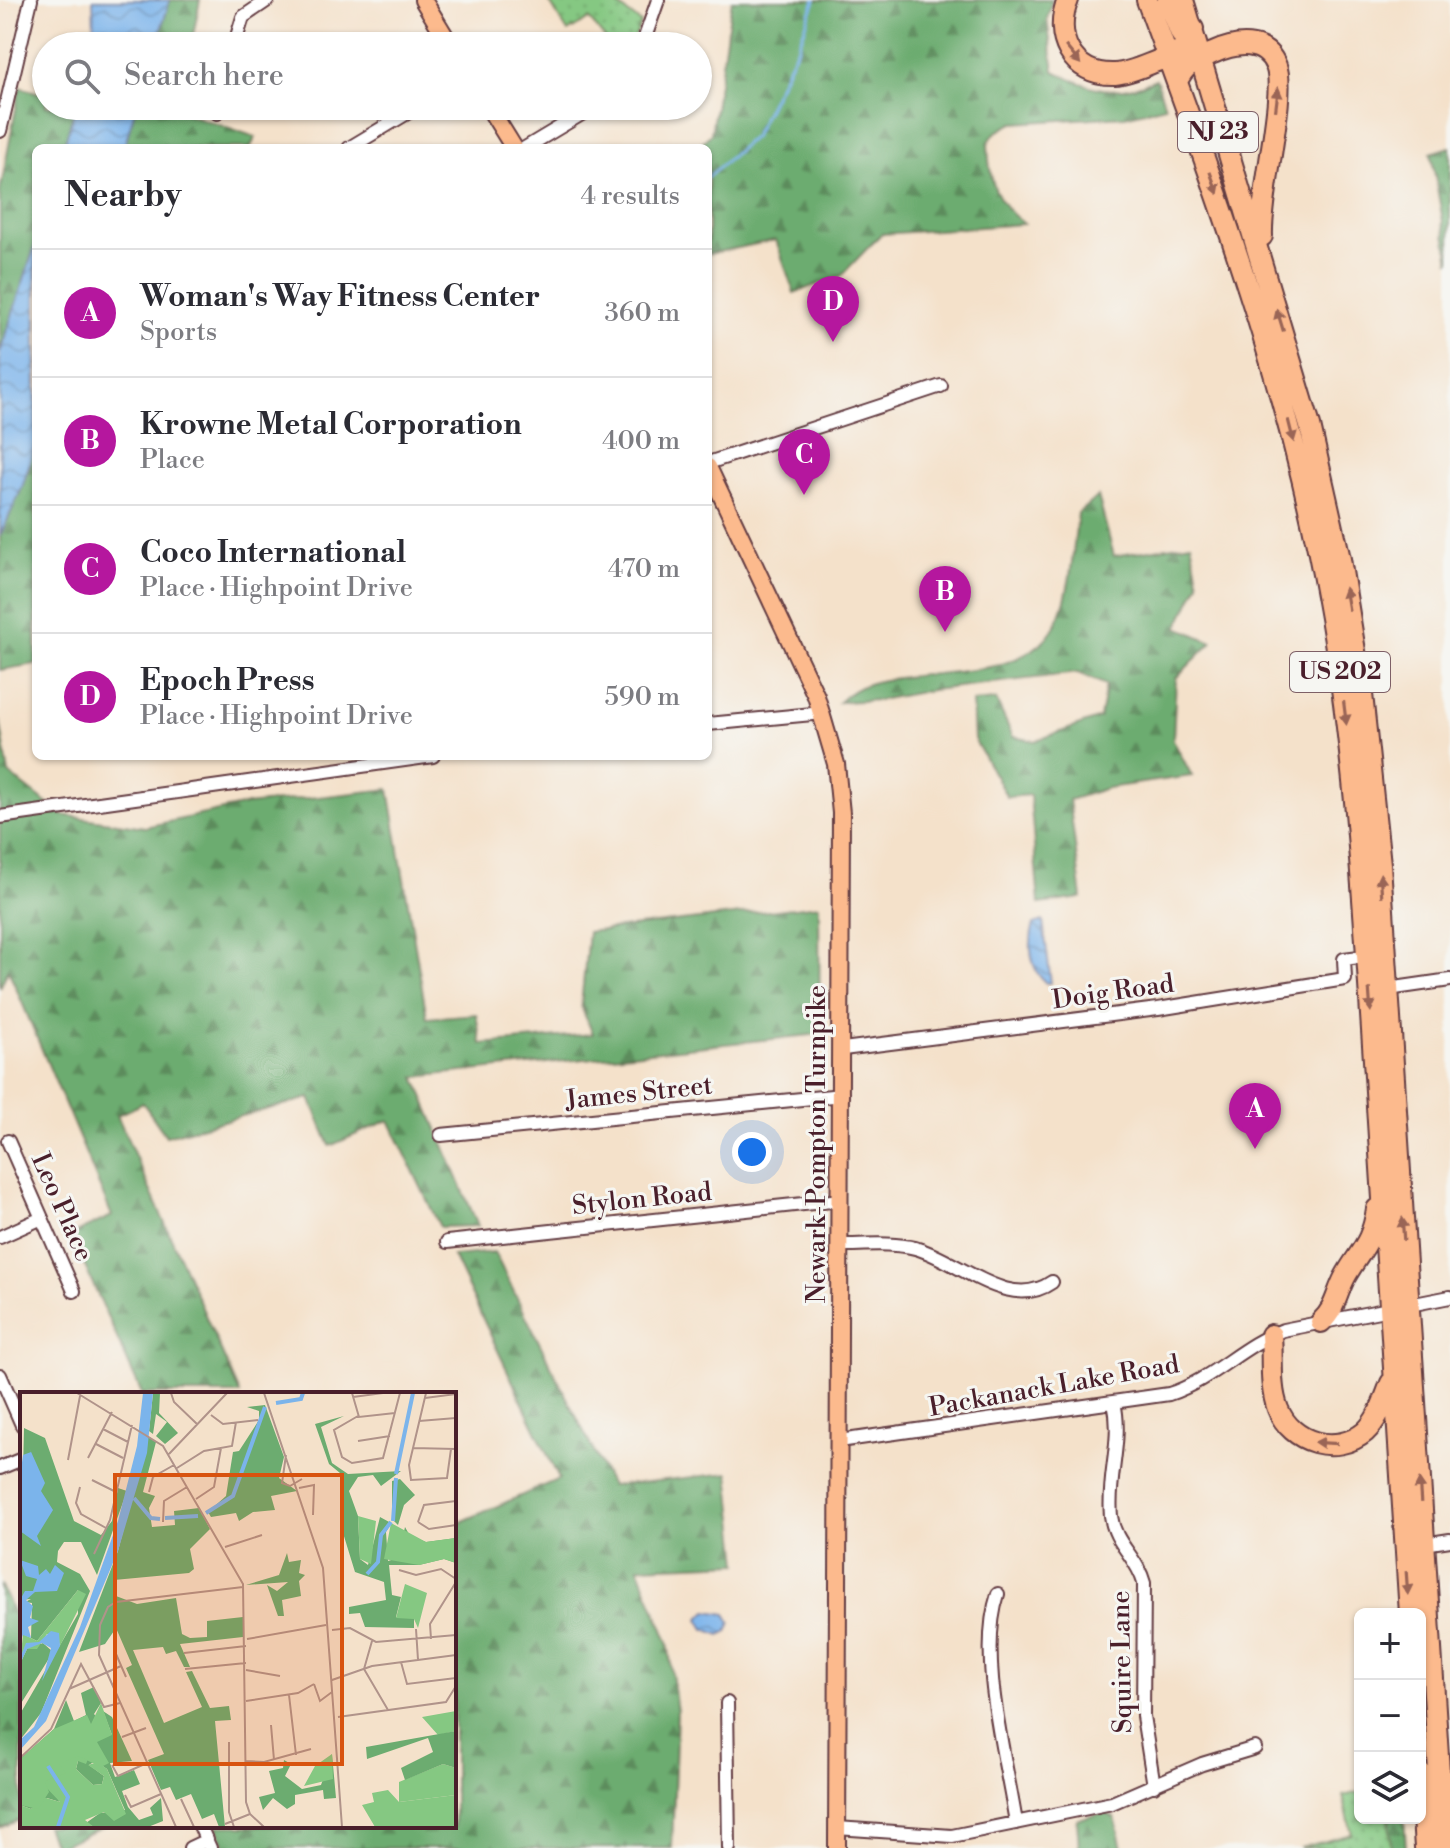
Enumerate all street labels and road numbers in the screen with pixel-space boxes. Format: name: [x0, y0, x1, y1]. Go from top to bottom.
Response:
road number: NJ 23: [1178, 112, 1258, 152]
road number: US 202: [1290, 652, 1390, 692]
street label: Doig Road: [1050, 968, 1176, 1016]
street label: Newark-Pompton Turnpike: [801, 985, 833, 1303]
street label: James Street: [563, 1069, 714, 1117]
street label: Leo Place: [24, 1148, 100, 1266]
street label: Stylon Road: [571, 1176, 714, 1222]
street label: Packanack Lake Road: [926, 1348, 1182, 1424]
street label: Squire Lane: [1105, 1590, 1139, 1734]

